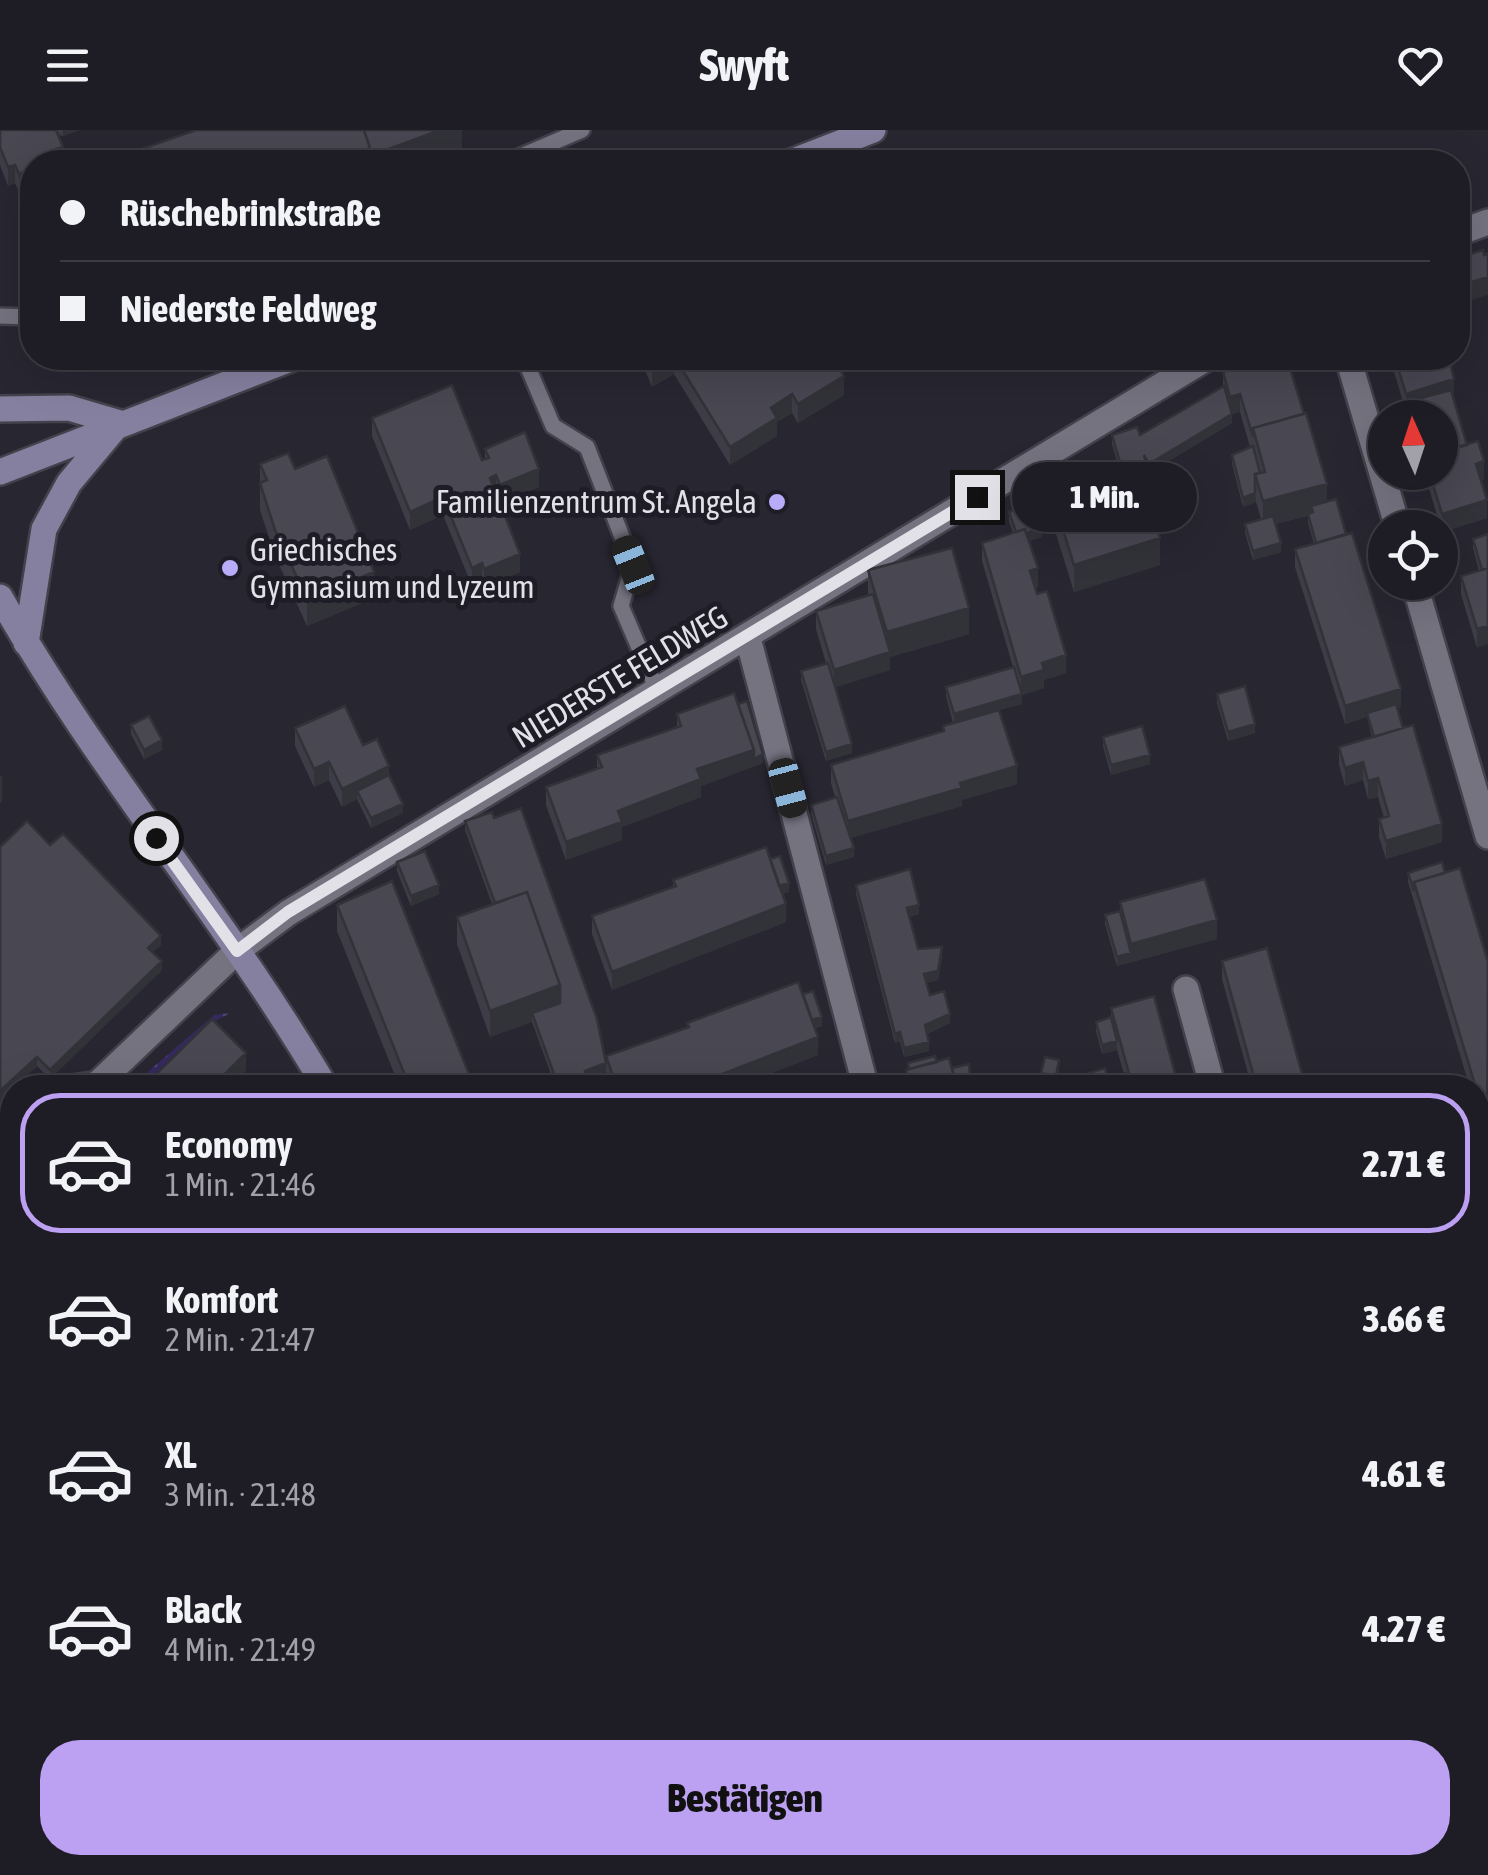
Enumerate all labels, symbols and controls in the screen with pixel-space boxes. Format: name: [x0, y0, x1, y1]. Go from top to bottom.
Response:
icon: menu: [40, 38, 95, 93]
icon: heart: [1393, 38, 1448, 93]
text: Swyft: [699, 39, 789, 91]
text: Rüschebrinkstraße: [120, 191, 381, 234]
text: Niederste Feldweg: [120, 287, 377, 330]
north arrow: [1368, 400, 1458, 490]
map controls: [1368, 400, 1458, 600]
callout: 1 Min.: [1012, 462, 1197, 532]
route end: [955, 475, 1000, 520]
text: 1 Min.: [1070, 478, 1139, 515]
place label: Familienzentrum St. Angela: [436, 483, 757, 520]
marker: Familienzentrum St. Angela: [766, 491, 788, 513]
button: locate: [1368, 510, 1458, 600]
place label: Griechisches Gymnasium und Lyzeum: [250, 531, 534, 605]
car: [608, 532, 658, 598]
marker: Griechisches Gymnasium und Lyzeum: [219, 557, 241, 579]
street label: NIEDERSTE FELDWEG: [506, 598, 734, 755]
car: [766, 755, 810, 821]
route start: [134, 816, 179, 861]
icon: car: [45, 1118, 135, 1208]
text: Economy: [165, 1123, 292, 1166]
text: 2.71 €: [1362, 1142, 1445, 1185]
text: 1 Min. · 21:46: [165, 1166, 316, 1203]
icon: car: [45, 1273, 135, 1363]
text: Komfort: [165, 1278, 278, 1321]
text: 3.66 €: [1362, 1297, 1445, 1340]
text: 2 Min. · 21:47: [165, 1321, 316, 1358]
icon: car: [45, 1428, 135, 1518]
text: XL: [165, 1433, 197, 1476]
text: 4.61 €: [1362, 1452, 1445, 1495]
text: 3 Min. · 21:48: [165, 1476, 316, 1513]
icon: car: [45, 1583, 135, 1673]
text: Black: [165, 1588, 242, 1631]
text: 4.27 €: [1362, 1607, 1445, 1650]
text: 4 Min. · 21:49: [165, 1631, 316, 1668]
button: Bestätigen: [40, 1740, 1450, 1855]

